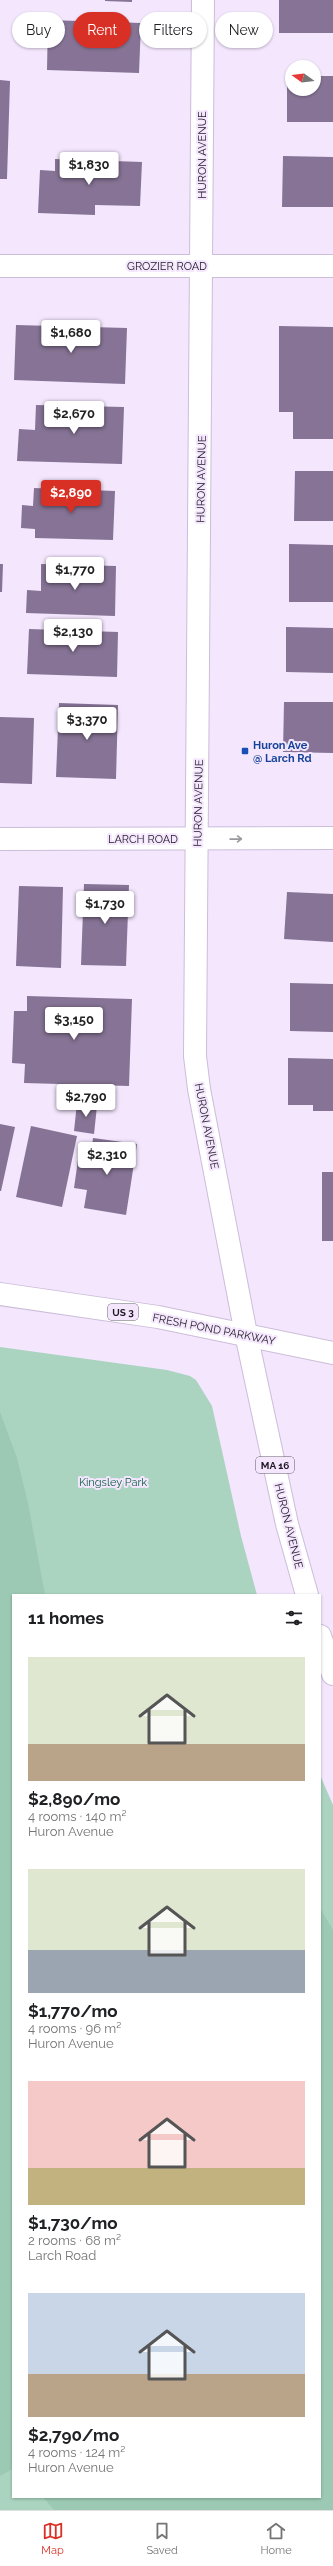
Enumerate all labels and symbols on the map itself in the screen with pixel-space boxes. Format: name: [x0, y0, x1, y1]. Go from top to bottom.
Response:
north arrow: [285, 60, 321, 96]
street label: HURON AVENUE: [196, 111, 209, 199]
pin: $1,830: [56, 152, 122, 186]
street label: GROZIER ROAD: [127, 260, 207, 273]
pin: $1,680: [38, 320, 104, 354]
pin: $2,670: [41, 401, 107, 435]
street label: HURON AVENUE: [194, 435, 209, 523]
pin: $2,890: [38, 480, 104, 514]
pin: $1,770: [42, 557, 108, 591]
pin: $2,130: [40, 619, 106, 653]
pin: $3,370: [54, 707, 120, 741]
place label: Huron Ave @ Larch Rd: [253, 739, 312, 765]
marker: Huron Ave @ Larch Rd: [240, 746, 250, 756]
street label: HURON AVENUE: [191, 759, 206, 847]
street label: LARCH ROAD: [108, 833, 178, 846]
one-way arrow: [229, 835, 242, 843]
pin: $1,730: [72, 891, 138, 925]
pin: $3,150: [41, 1007, 107, 1041]
street label: HURON AVENUE: [192, 1082, 221, 1170]
pin: $2,790: [53, 1084, 119, 1118]
pin: $2,310: [74, 1142, 140, 1176]
road number: US 3: [108, 1304, 138, 1320]
street label: FRESH POND PARKWAY: [151, 1311, 276, 1348]
road number: MA 16: [256, 1457, 294, 1473]
park label: Kingsley Park: [79, 1476, 147, 1489]
street label: HURON AVENUE: [272, 1482, 305, 1570]

